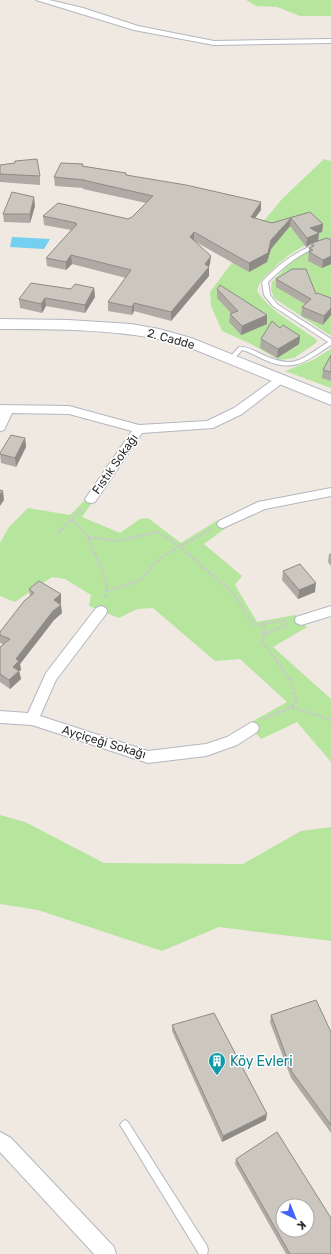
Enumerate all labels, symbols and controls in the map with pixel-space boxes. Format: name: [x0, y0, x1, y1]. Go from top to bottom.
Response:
street label: 2. Cadde: [146, 326, 197, 352]
street label: Fıstık Sokağı: [89, 431, 141, 497]
street label: Ayçiçeği Sokağı: [60, 723, 148, 761]
building icon: Köy Evleri: [207, 1051, 227, 1076]
place label: Köy Evleri: [230, 1053, 293, 1070]
north arrow: [275, 1198, 315, 1238]
text: K: [294, 1218, 309, 1233]

